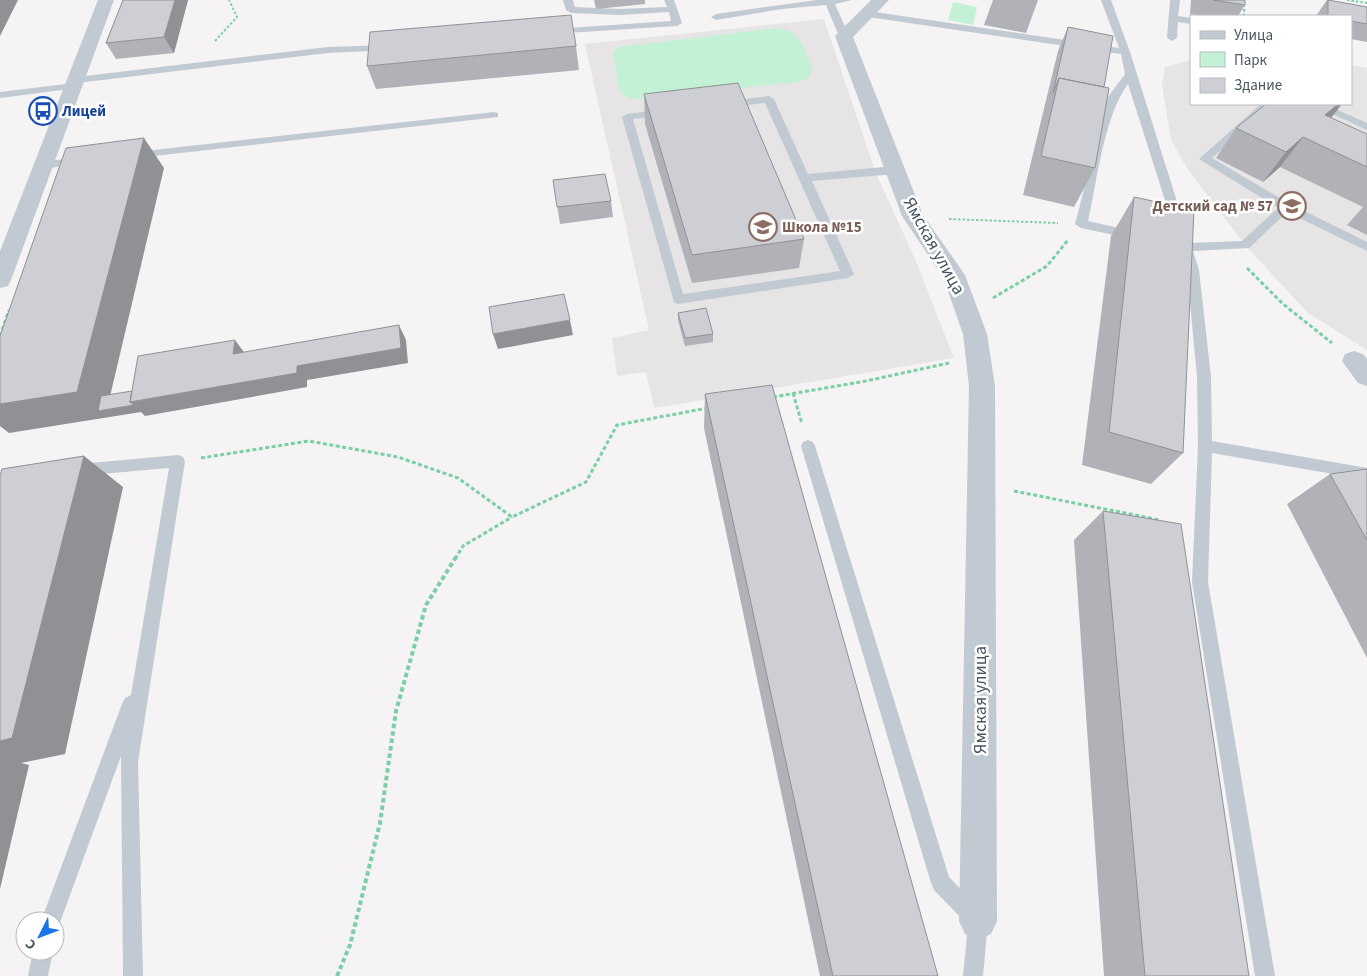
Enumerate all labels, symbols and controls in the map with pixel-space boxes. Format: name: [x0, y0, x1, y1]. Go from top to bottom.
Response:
legend: [1190, 15, 1352, 105]
text: Улица: [1234, 25, 1273, 46]
text: Парк: [1234, 50, 1268, 71]
text: Здание: [1234, 75, 1282, 96]
bus stop icon: Лицей: [28, 96, 58, 126]
place label: Лицей: [61, 101, 106, 122]
school or university icon: Детский сад № 57: [1277, 191, 1307, 221]
street label: Ямская улица: [897, 193, 971, 299]
place label: Детский сад № 57: [1152, 196, 1273, 217]
school or university icon: Школа №15: [748, 212, 778, 242]
place label: Школа №15: [782, 217, 862, 238]
street label: Ямская улица: [968, 646, 993, 754]
north arrow: [15, 911, 65, 961]
text: С: [21, 934, 41, 954]

